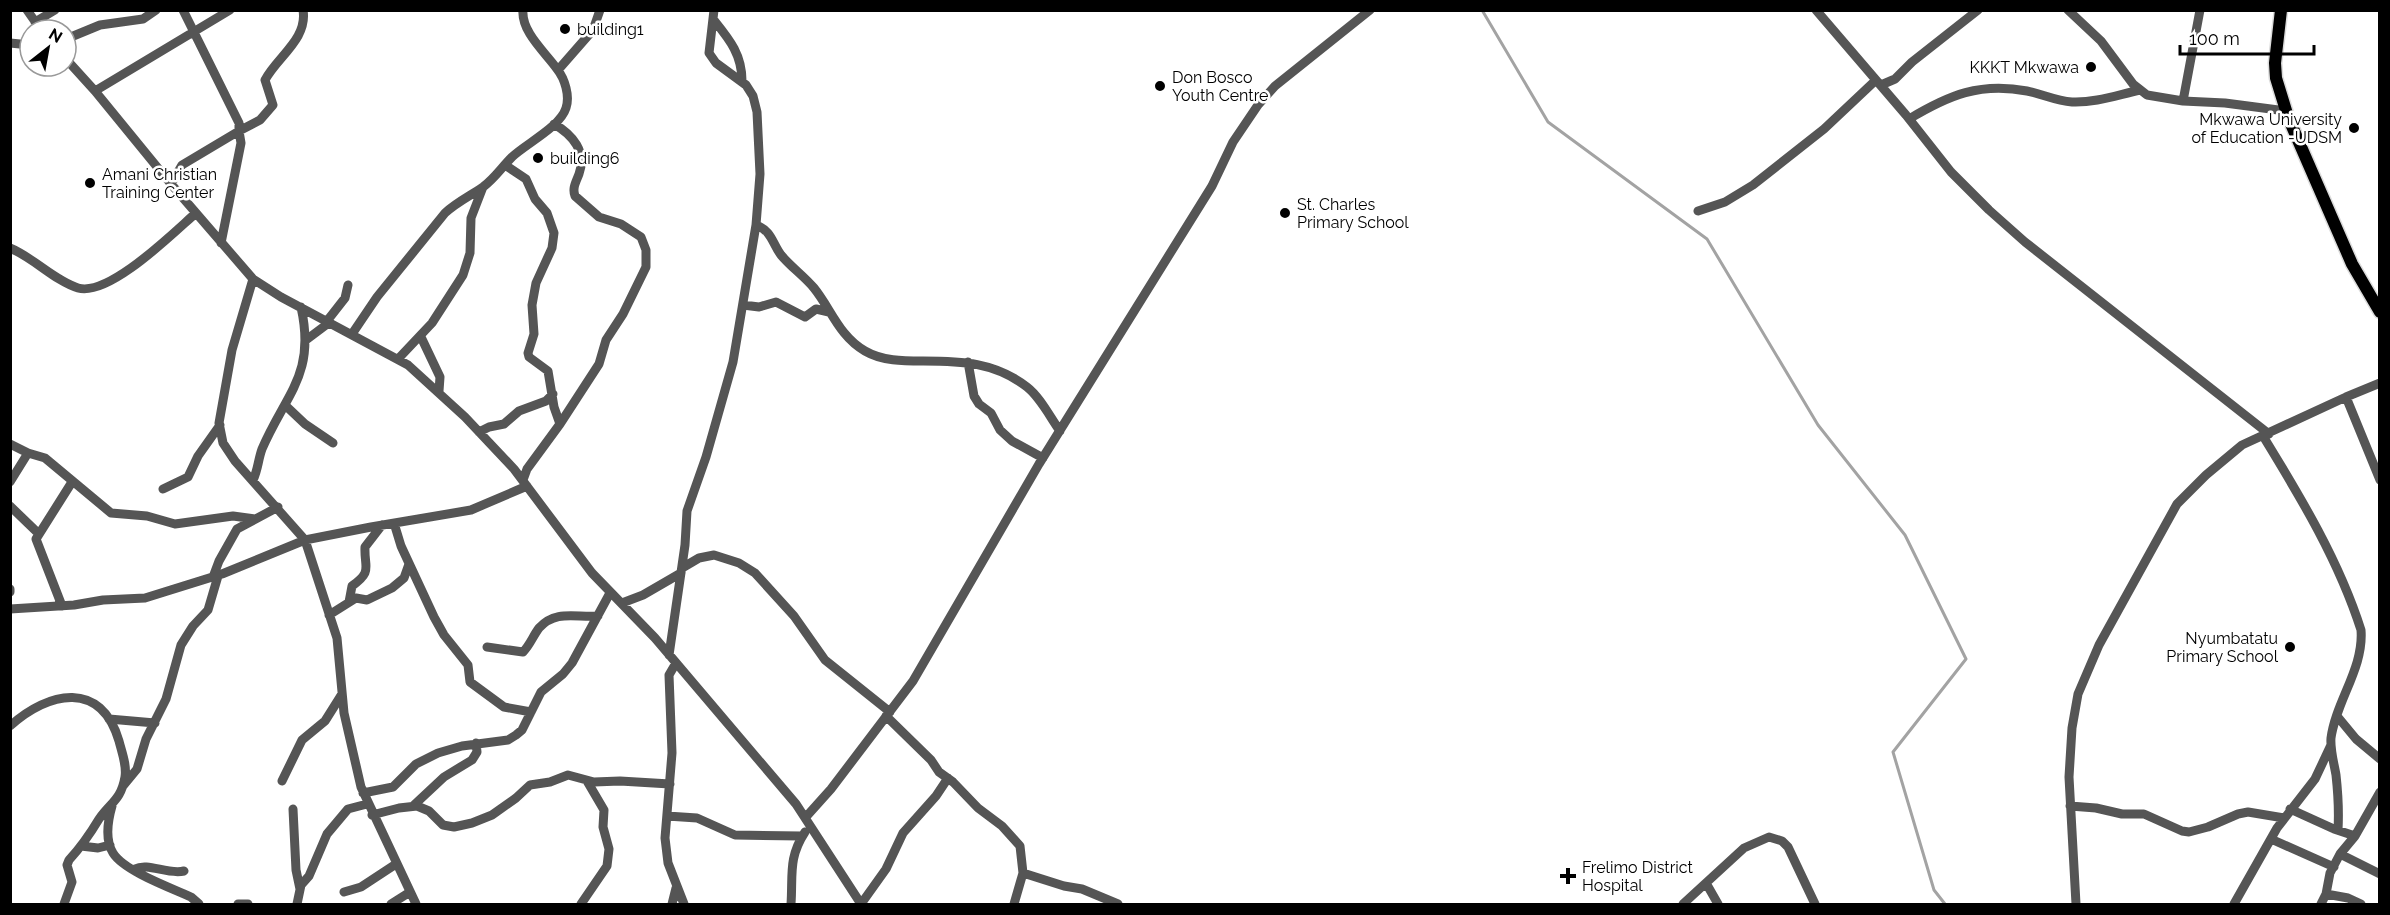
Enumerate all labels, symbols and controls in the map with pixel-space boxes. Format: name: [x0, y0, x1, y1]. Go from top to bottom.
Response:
north arrow: [18, 18, 78, 78]
scale bar: [2180, 18, 2314, 56]
place label: building1: [577, 20, 644, 39]
marker: building1: [558, 22, 572, 36]
text: N: [45, 24, 66, 47]
text: 100 m: [2189, 28, 2240, 49]
place label: KKKT Mkwawa: [1969, 58, 2079, 77]
marker: KKKT Mkwawa: [2084, 60, 2098, 74]
place label: Don Bosco Youth Centre: [1172, 68, 1268, 105]
marker: Don Bosco Youth Centre: [1153, 79, 1167, 93]
place label: Mkwawa University of Education -UDSM: [2191, 110, 2342, 147]
marker: Mkwawa University of Education -UDSM: [2347, 121, 2361, 135]
place label: building6: [550, 149, 620, 168]
marker: building6: [531, 151, 545, 165]
place label: Amani Christian Training Center: [102, 165, 217, 202]
marker: Amani Christian Training Center: [83, 176, 97, 190]
place label: St. Charles Primary School: [1297, 195, 1409, 232]
marker: St. Charles Primary School: [1278, 206, 1292, 220]
place label: Nyumbatatu Primary School: [2166, 629, 2279, 666]
marker: Nyumbatatu Primary School: [2283, 640, 2297, 654]
place label: Frelimo District Hospital: [1582, 858, 1694, 895]
marker: Frelimo District Hospital: [1559, 867, 1577, 885]

